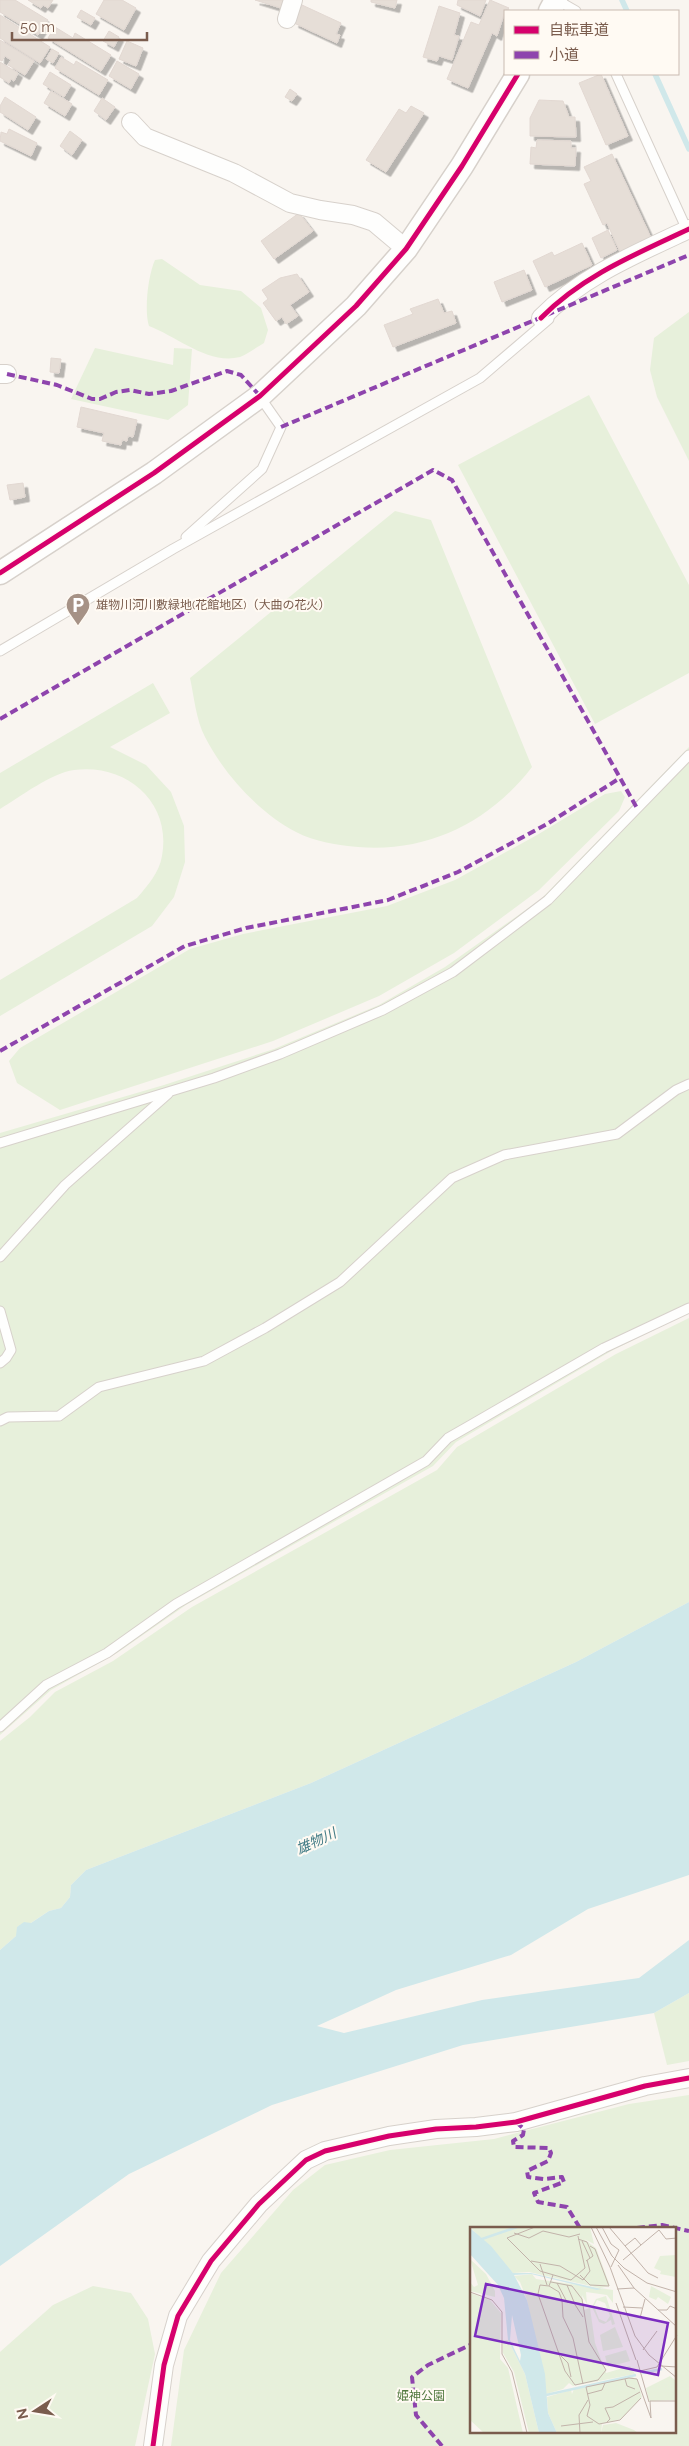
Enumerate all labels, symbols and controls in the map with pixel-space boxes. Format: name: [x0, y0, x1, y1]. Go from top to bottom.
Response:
scale bar: [12, 10, 148, 42]
legend: [504, 10, 679, 75]
text: 50 m: [20, 18, 55, 36]
text: 自転車道: [549, 21, 609, 39]
text: 小道: [549, 46, 579, 64]
parking icon: 雄物川河川敷緑地(花館地区)（大曲の花火）: [65, 592, 91, 626]
place label: 雄物川河川敷緑地(花館地区)（大曲の花火）: [96, 598, 330, 612]
water label: 雄物川: [294, 1824, 340, 1857]
inset map: [470, 2227, 676, 2434]
north arrow: [10, 2386, 60, 2436]
park label: 姫神公園: [397, 2389, 445, 2403]
text: N: [13, 2407, 31, 2421]

